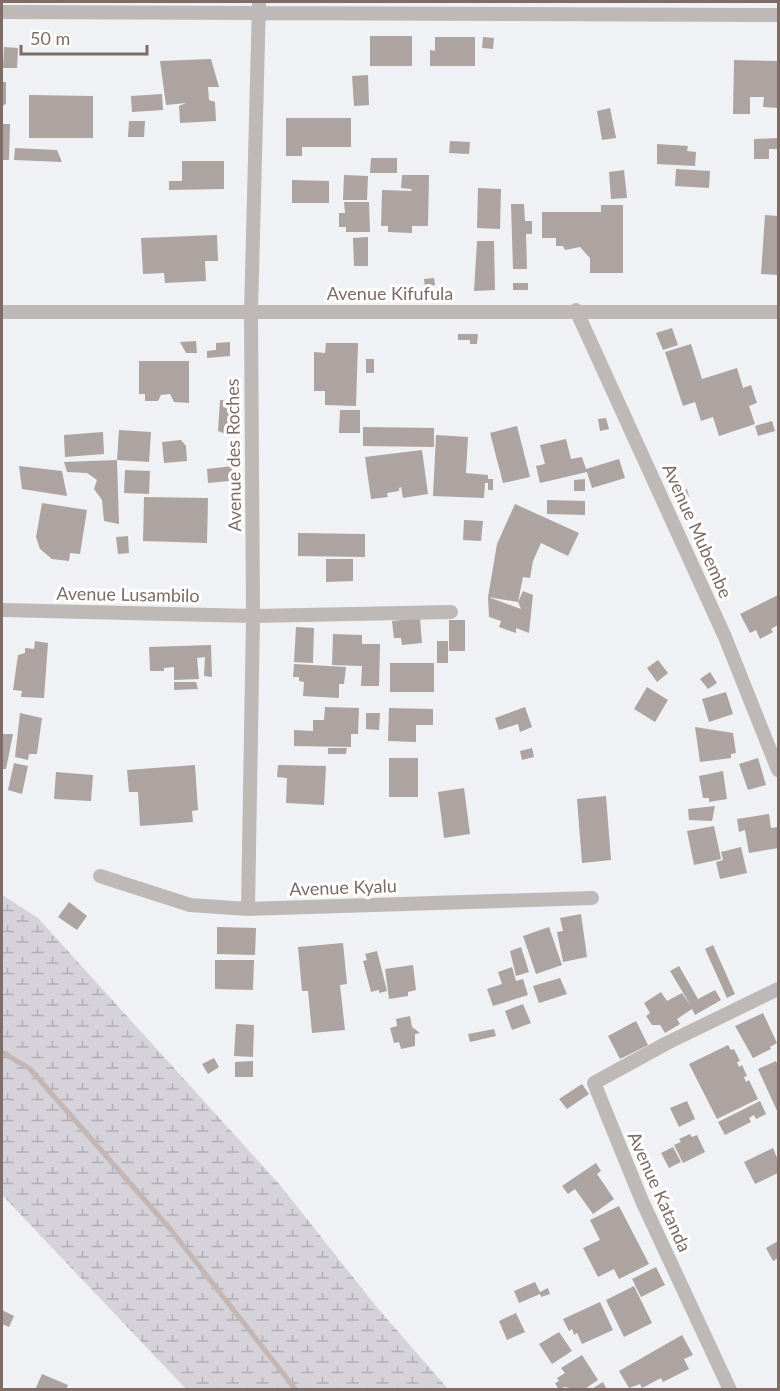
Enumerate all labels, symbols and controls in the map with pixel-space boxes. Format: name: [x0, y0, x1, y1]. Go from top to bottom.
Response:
scale bar: [21, 18, 147, 56]
text: 50 m: [30, 27, 70, 49]
street label: Avenue Kifufula: [327, 282, 453, 304]
street label: Avenue des Roches: [221, 378, 245, 532]
street label: Avenue Mubembe: [658, 460, 737, 601]
street label: Avenue Lusambilo: [56, 582, 200, 606]
street label: Avenue Kyalu: [289, 874, 397, 900]
street label: Avenue Katanda: [624, 1128, 696, 1255]

